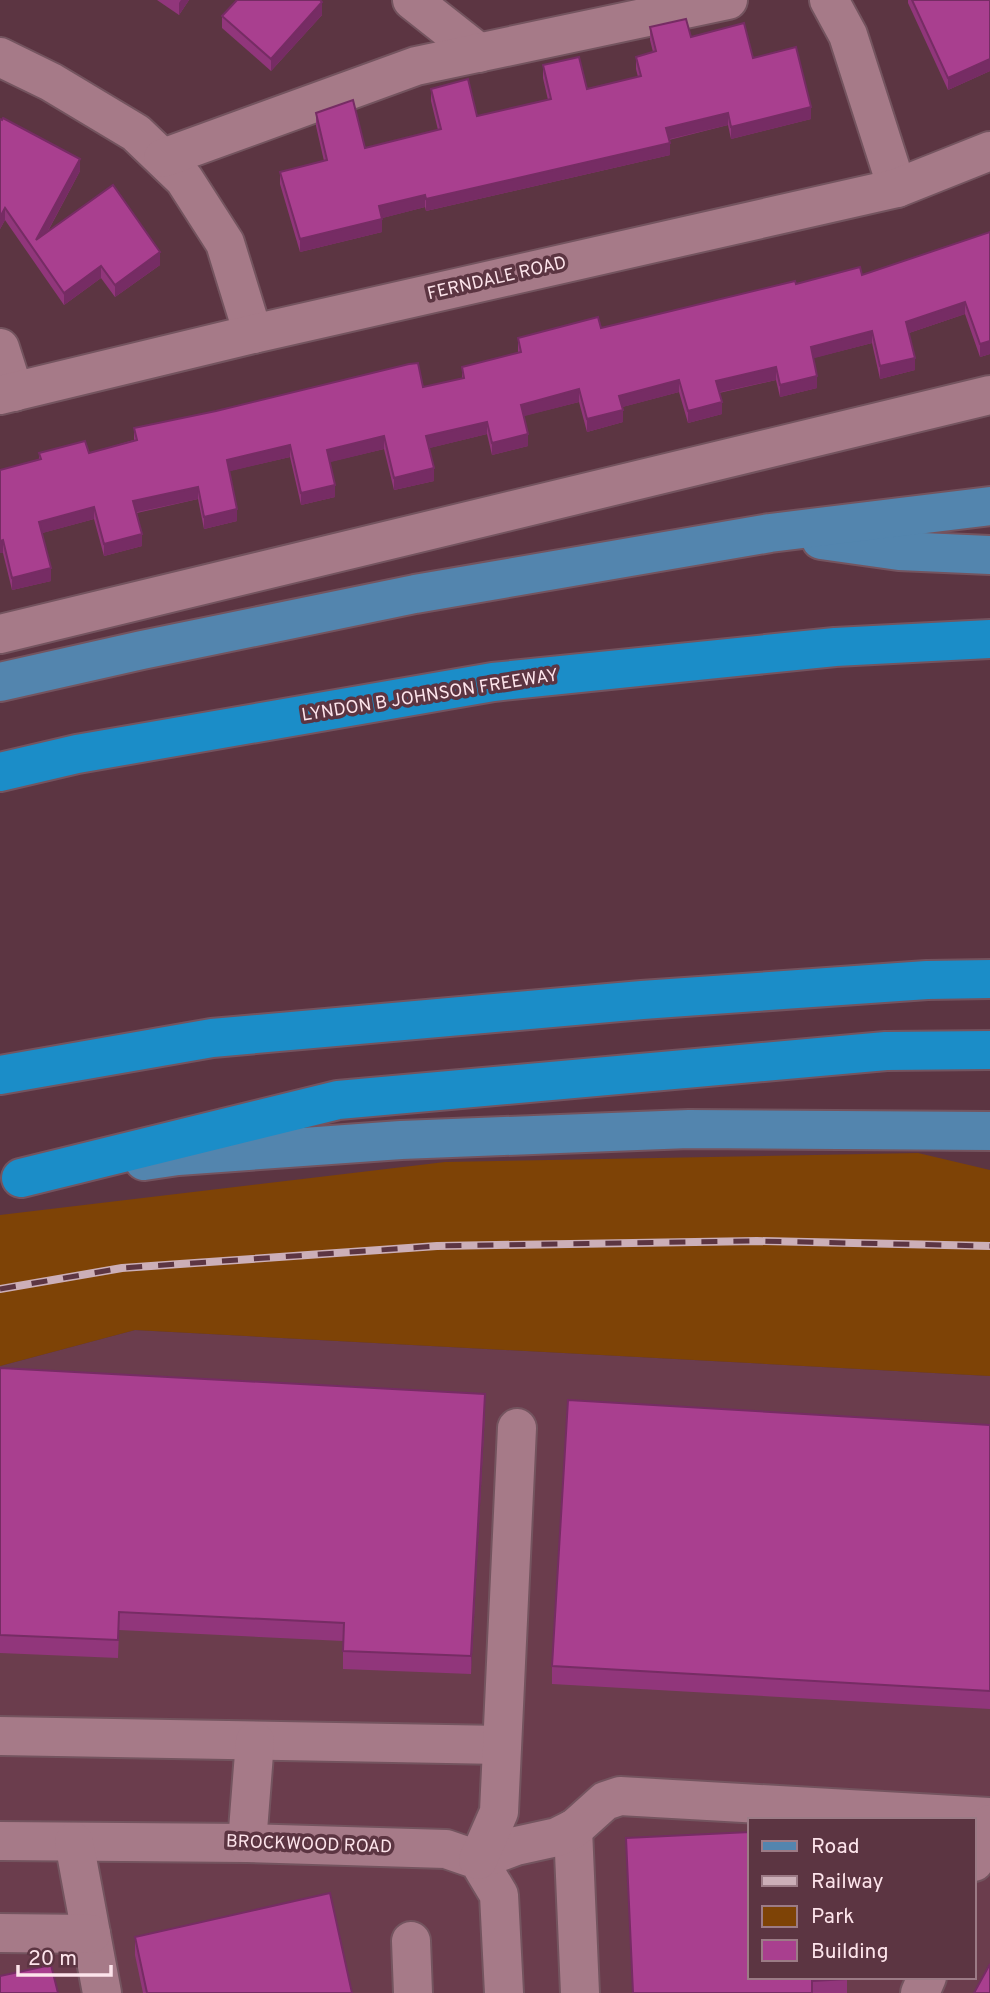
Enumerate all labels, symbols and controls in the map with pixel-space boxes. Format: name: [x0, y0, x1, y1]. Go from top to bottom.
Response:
street label: FERNDALE ROAD: [425, 252, 569, 306]
street label: LYNDON B JOHNSON FREEWAY: [300, 664, 560, 728]
legend: [748, 1818, 976, 1979]
street label: BROCKWOOD ROAD: [226, 1831, 392, 1859]
text: Road: [811, 1834, 860, 1861]
text: Railway: [811, 1869, 884, 1896]
text: Park: [811, 1904, 854, 1931]
scale bar: [18, 1934, 110, 1978]
text: Building: [811, 1939, 889, 1966]
text: 20 m: [28, 1946, 77, 1973]

